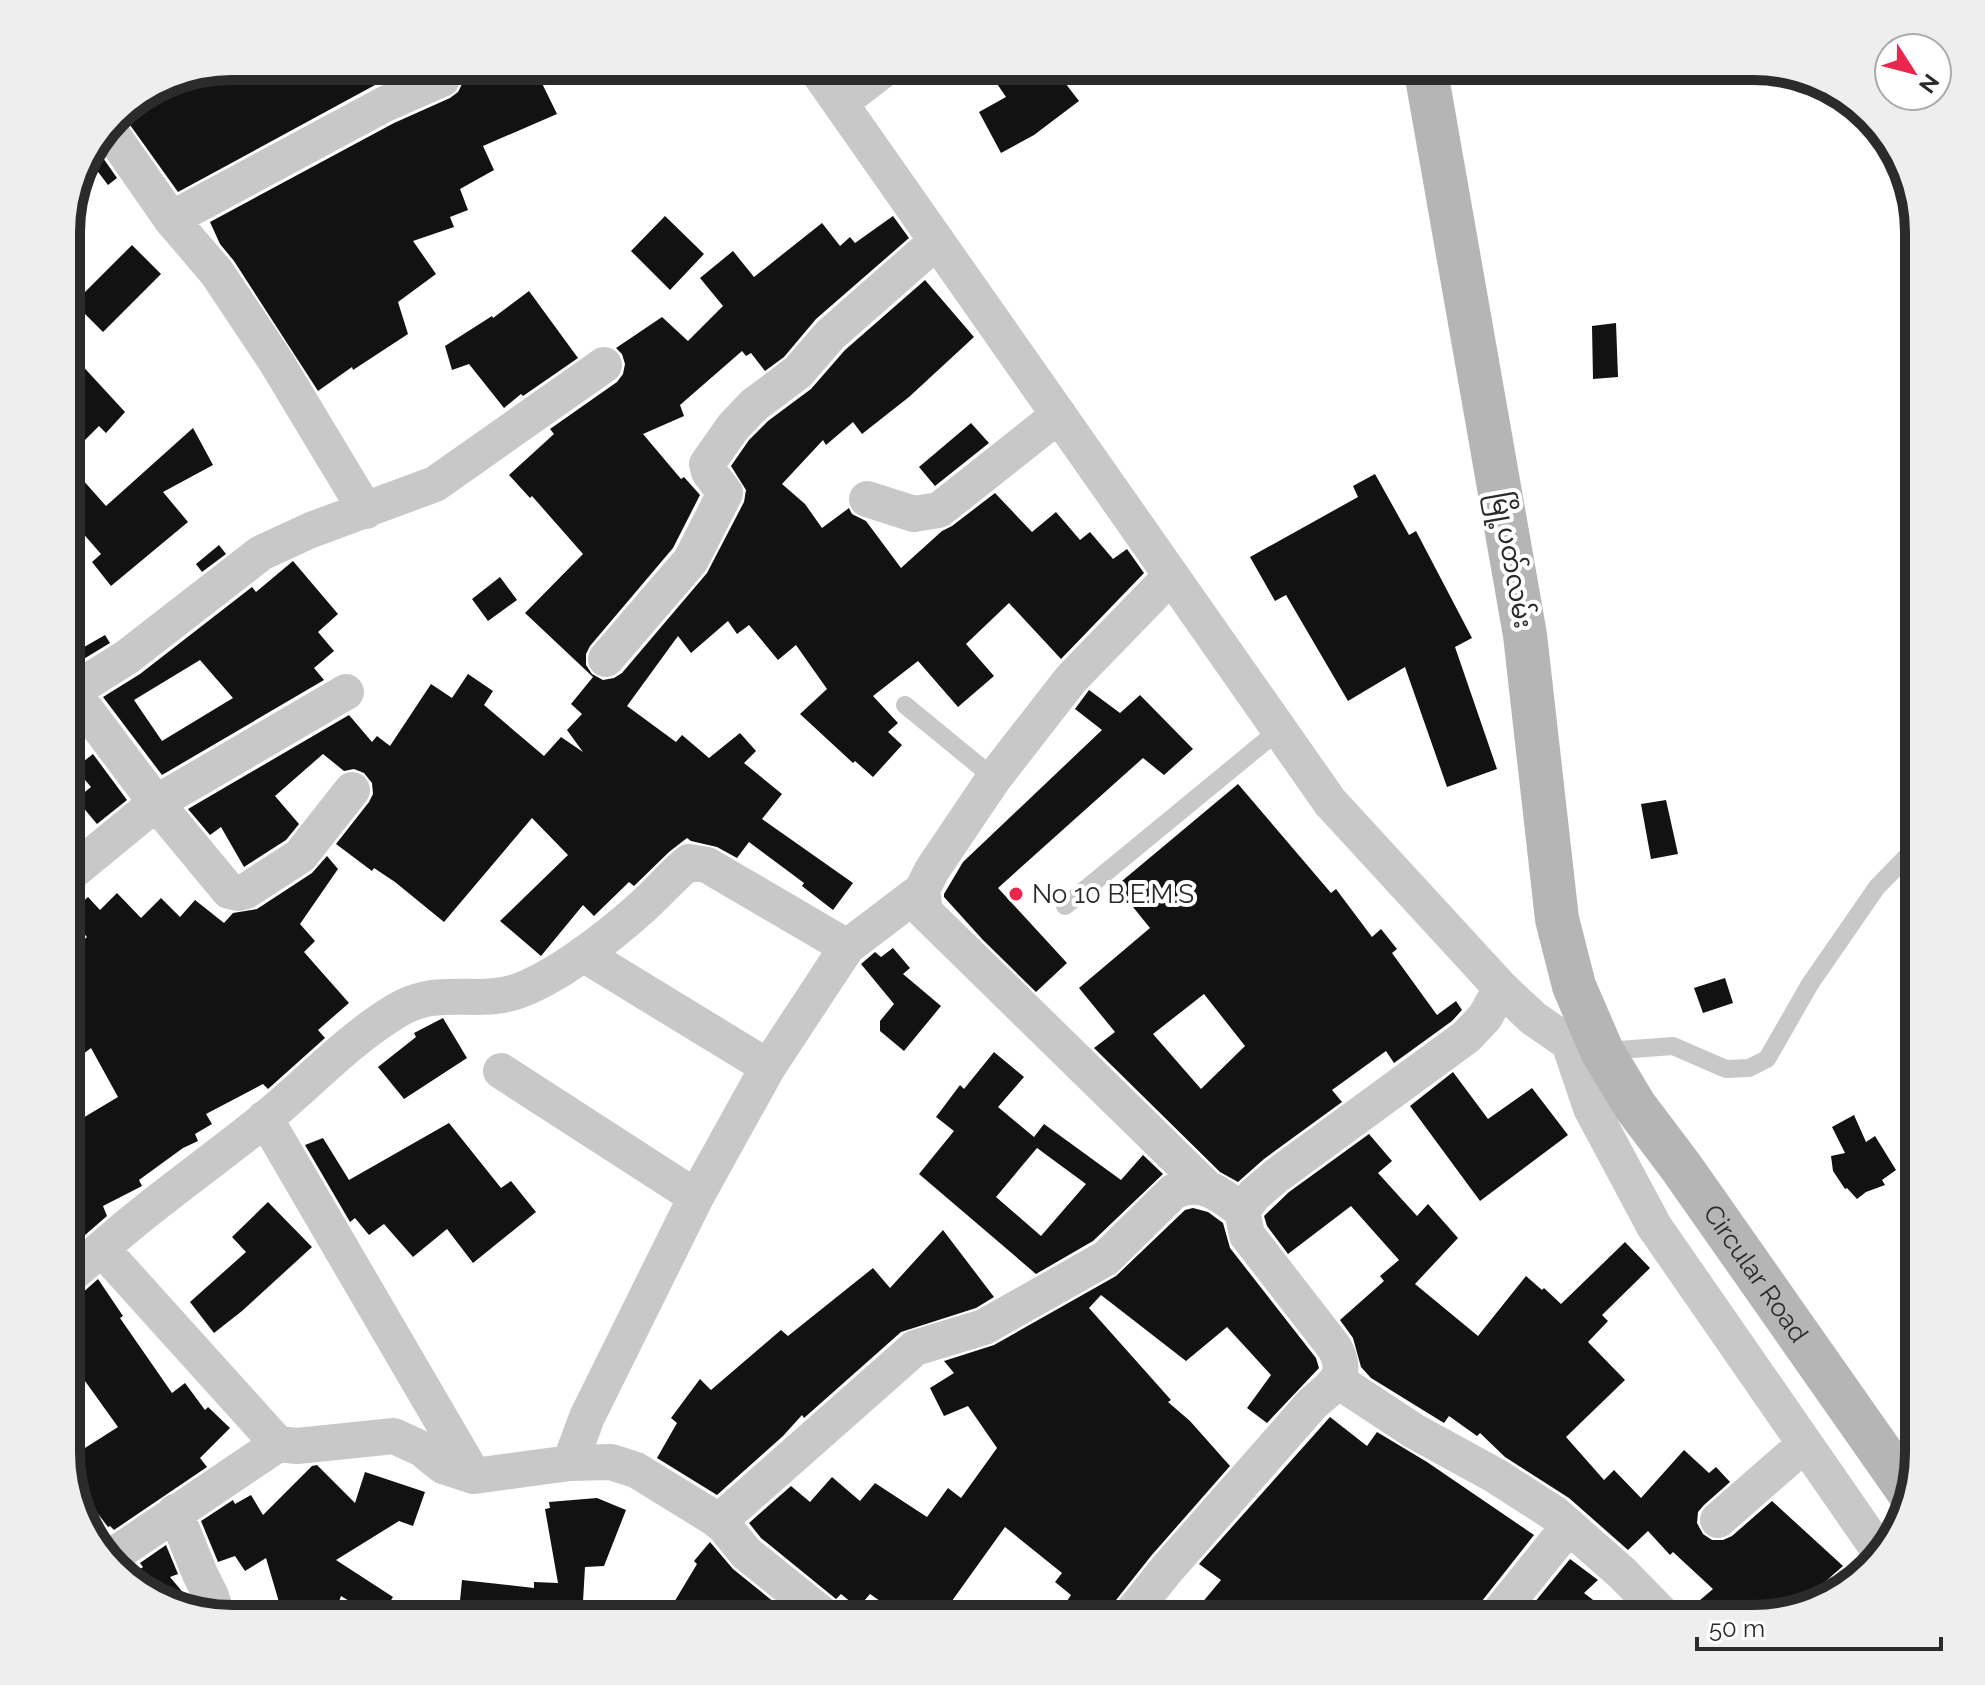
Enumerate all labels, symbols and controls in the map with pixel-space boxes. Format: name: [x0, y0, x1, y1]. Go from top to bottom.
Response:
north arrow: [1873, 32, 1953, 112]
text: N: [1914, 69, 1945, 98]
street label: မြို့ပတ်လမ်း: [1479, 489, 1541, 632]
place label: No 10 B.E.M.S: [1032, 879, 1194, 909]
marker: No 10 B.E.M.S: [1007, 885, 1025, 903]
street label: Circular Road: [1697, 1199, 1814, 1348]
scale bar: [1697, 1601, 1941, 1651]
text: 50 m: [1709, 1614, 1765, 1643]

